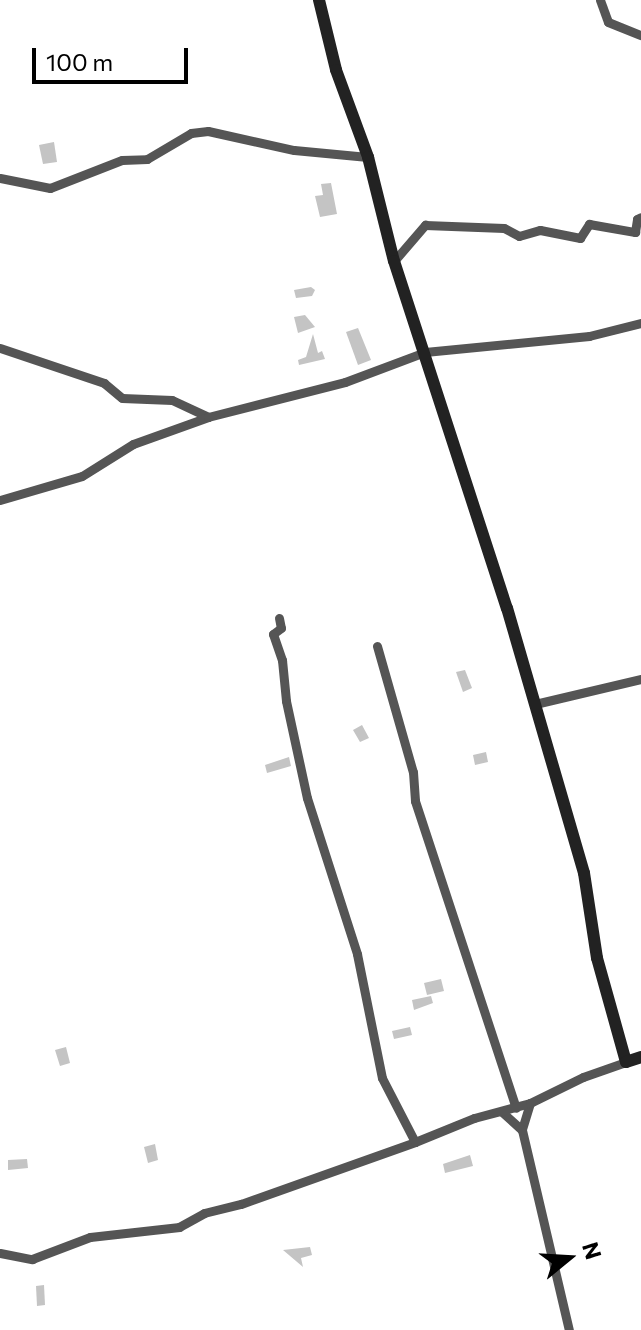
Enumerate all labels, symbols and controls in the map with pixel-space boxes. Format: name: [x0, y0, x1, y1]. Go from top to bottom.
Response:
scale bar: [36, 32, 192, 82]
text: 100 m: [46, 47, 113, 76]
north arrow: [529, 1218, 609, 1298]
text: N: [577, 1238, 608, 1262]

